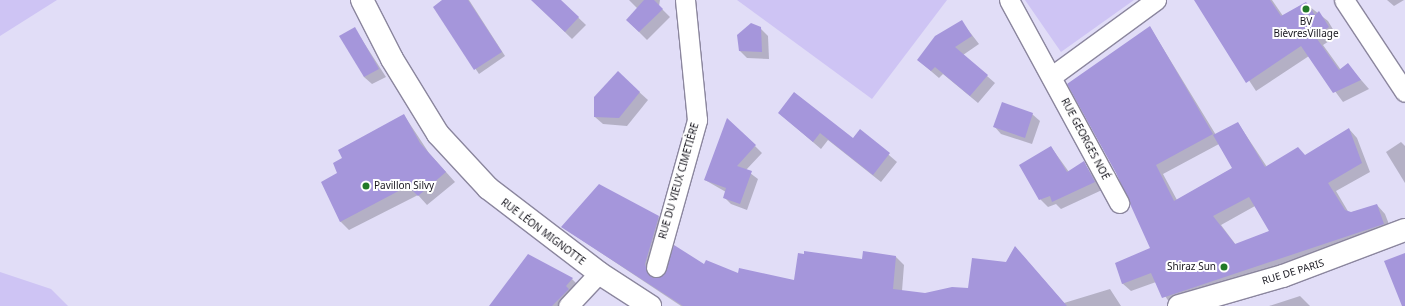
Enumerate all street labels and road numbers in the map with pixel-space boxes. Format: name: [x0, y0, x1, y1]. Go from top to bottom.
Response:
street label: RUE GEORGES NOÉ: [1058, 96, 1112, 182]
street label: RUE DU VIEUX CIMETIÈRE: [657, 122, 701, 240]
street label: RUE LÉON MIGNOTTE: [499, 196, 587, 268]
street label: RUE DE PARIS: [1261, 257, 1325, 287]

